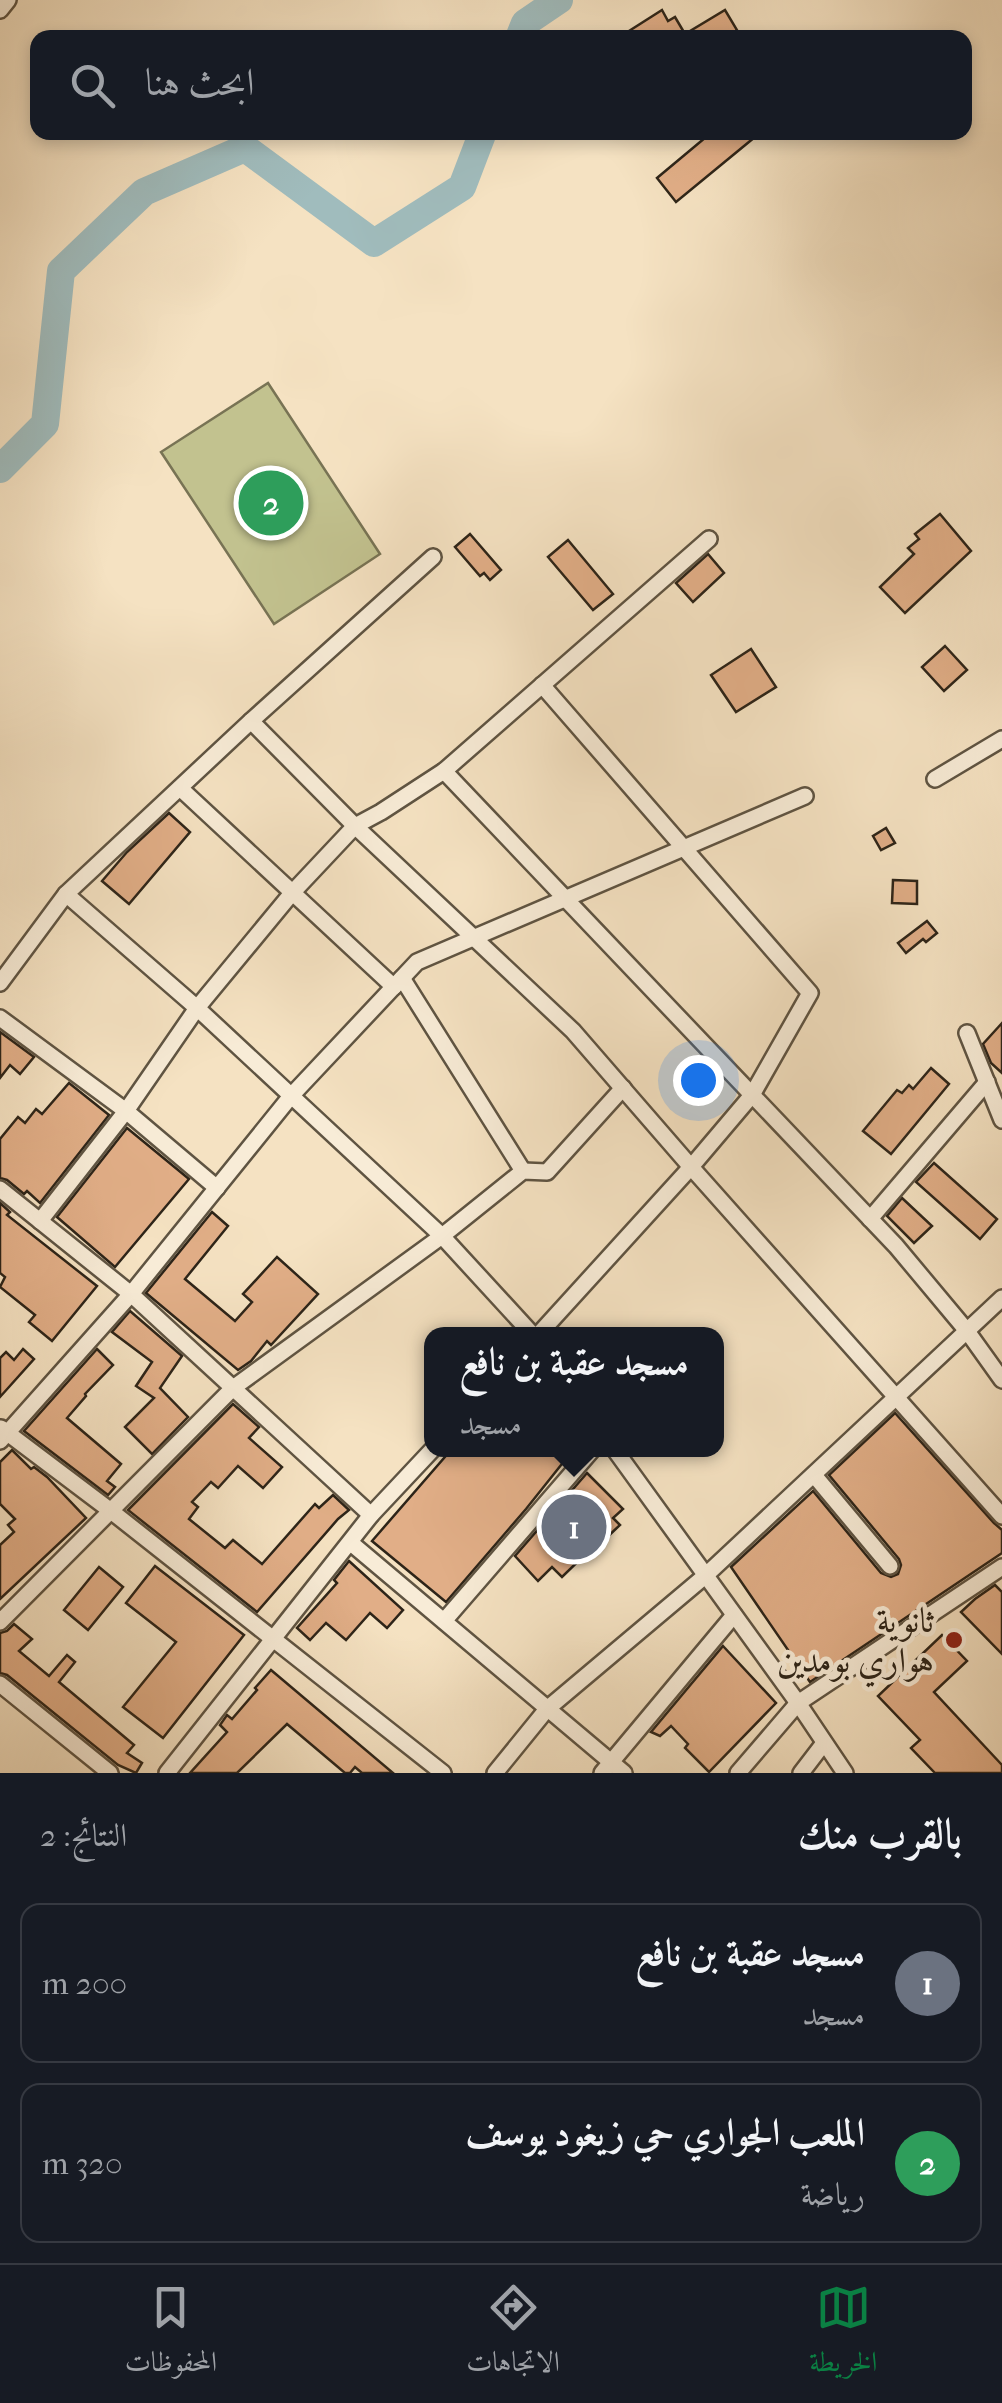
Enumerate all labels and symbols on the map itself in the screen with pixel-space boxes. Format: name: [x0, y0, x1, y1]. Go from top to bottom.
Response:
pin: 2: [238, 466, 304, 540]
your location: [673, 1055, 724, 1106]
pin: 1: [542, 1490, 606, 1564]
place label: ثانوية هواري بومدين: [777, 1600, 934, 1688]
marker: ثانوية هواري بومدين: [943, 1629, 965, 1651]

